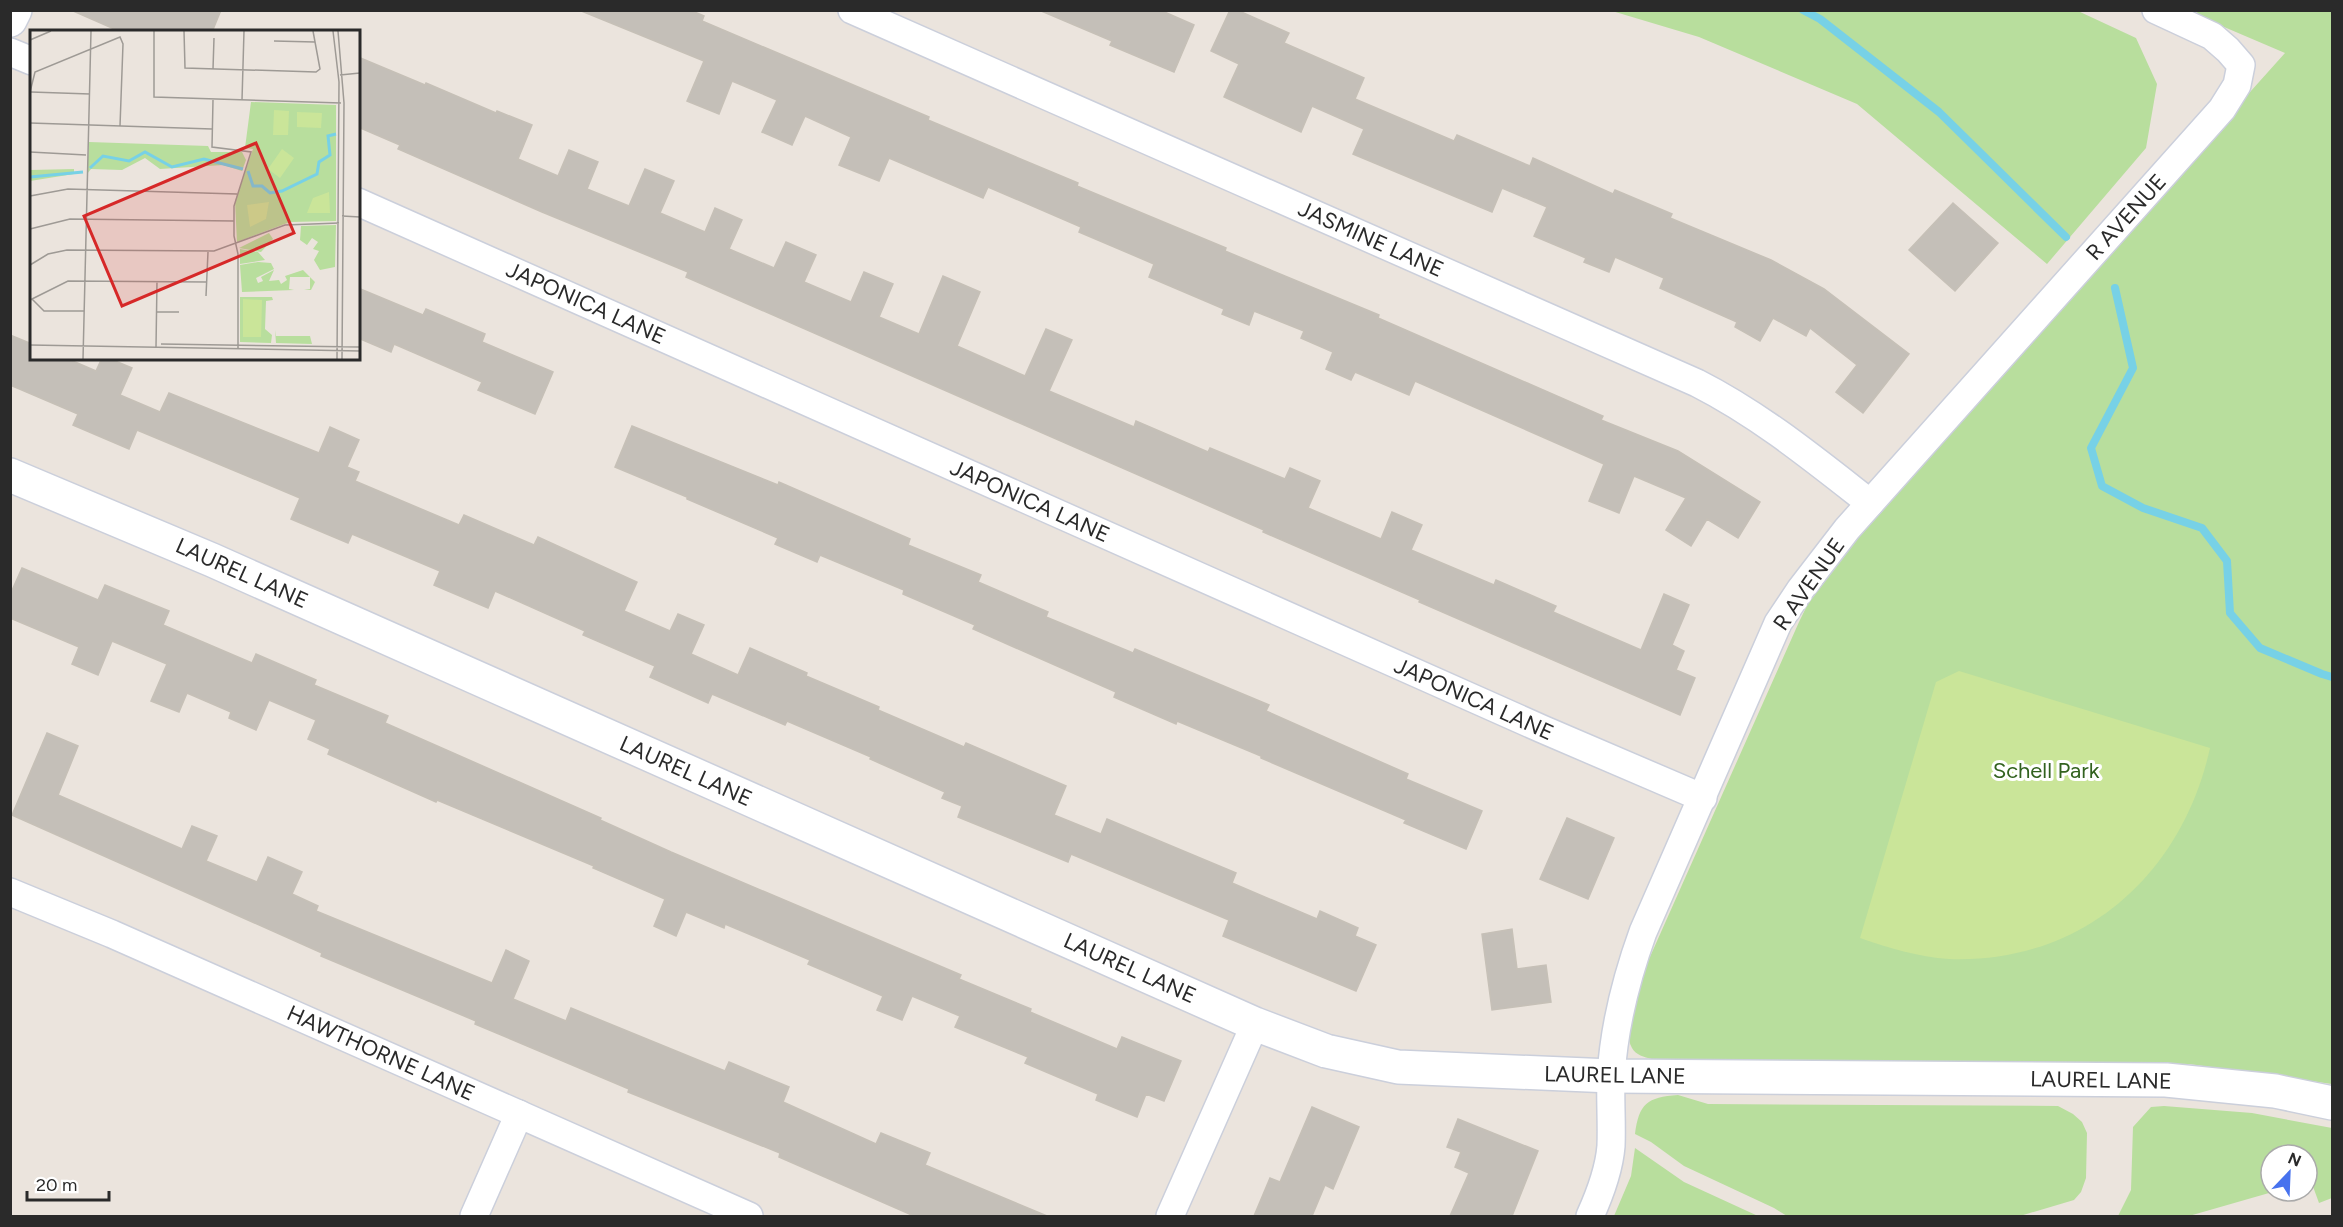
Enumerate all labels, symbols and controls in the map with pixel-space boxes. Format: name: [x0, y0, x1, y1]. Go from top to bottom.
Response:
inset map: [30, 30, 360, 360]
street label: R AVENUE: [2080, 168, 2172, 266]
street label: JASMINE LANE: [1294, 195, 1448, 283]
street label: JAPONICA LANE: [502, 256, 670, 350]
street label: JAPONICA LANE: [946, 454, 1114, 548]
street label: LAUREL LANE: [172, 532, 312, 614]
street label: R AVENUE: [1767, 532, 1851, 636]
street label: JAPONICA LANE: [1390, 652, 1558, 746]
street label: LAUREL LANE: [616, 730, 756, 812]
park label: Schell Park: [1993, 757, 2100, 784]
street label: LAUREL LANE: [1060, 927, 1200, 1009]
street label: HAWTHORNE LANE: [283, 999, 479, 1107]
street label: LAUREL LANE: [1544, 1060, 1686, 1090]
street label: LAUREL LANE: [2030, 1065, 2172, 1095]
north arrow: [2259, 1143, 2319, 1203]
text: N: [2285, 1148, 2304, 1171]
scale bar: [27, 1164, 110, 1202]
text: 20 m: [36, 1174, 77, 1196]

